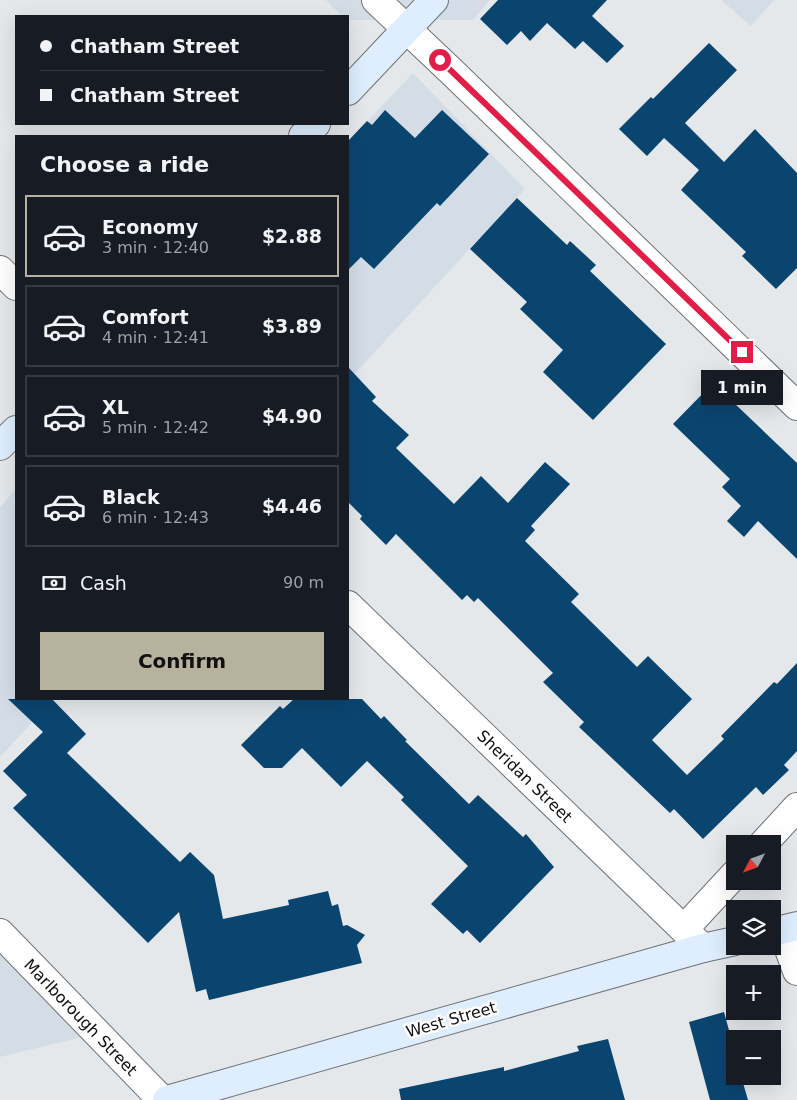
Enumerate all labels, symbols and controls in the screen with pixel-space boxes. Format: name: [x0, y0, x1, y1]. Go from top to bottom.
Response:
text: Chatham Street: [70, 35, 239, 57]
route start: [429, 49, 451, 71]
text: Chatham Street: [70, 84, 239, 106]
text: Choose a ride: [40, 152, 209, 177]
icon: car: [42, 214, 87, 259]
text: Economy: [102, 216, 198, 238]
text: $2.88: [262, 225, 322, 247]
text: 3 min · 12:40: [102, 238, 209, 257]
icon: car: [42, 304, 87, 349]
text: Comfort: [102, 306, 189, 328]
text: $3.89: [262, 315, 322, 337]
text: 4 min · 12:41: [102, 328, 209, 347]
route end: [731, 341, 753, 363]
callout: 1 min: [701, 370, 783, 404]
text: 1 min: [717, 378, 767, 397]
icon: car: [42, 394, 87, 439]
text: XL: [102, 396, 129, 418]
text: $4.90: [262, 405, 322, 427]
text: 5 min · 12:42: [102, 418, 209, 437]
icon: car: [42, 484, 87, 529]
text: Black: [102, 486, 160, 508]
text: $4.46: [262, 495, 322, 517]
text: 6 min · 12:43: [102, 508, 209, 527]
icon: cash: [40, 569, 68, 597]
text: Cash: [80, 572, 127, 594]
text: 90 m: [283, 573, 324, 592]
button: Confirm: [40, 632, 324, 690]
street label: Sheridan Street: [473, 726, 576, 827]
north arrow: [726, 835, 781, 890]
map controls: [726, 835, 781, 1085]
button: layers: [726, 900, 781, 955]
street label: Marlborough Street: [20, 955, 141, 1080]
button: +: [726, 965, 781, 1020]
street label: West Street: [404, 998, 498, 1041]
button: −: [726, 1030, 781, 1085]

